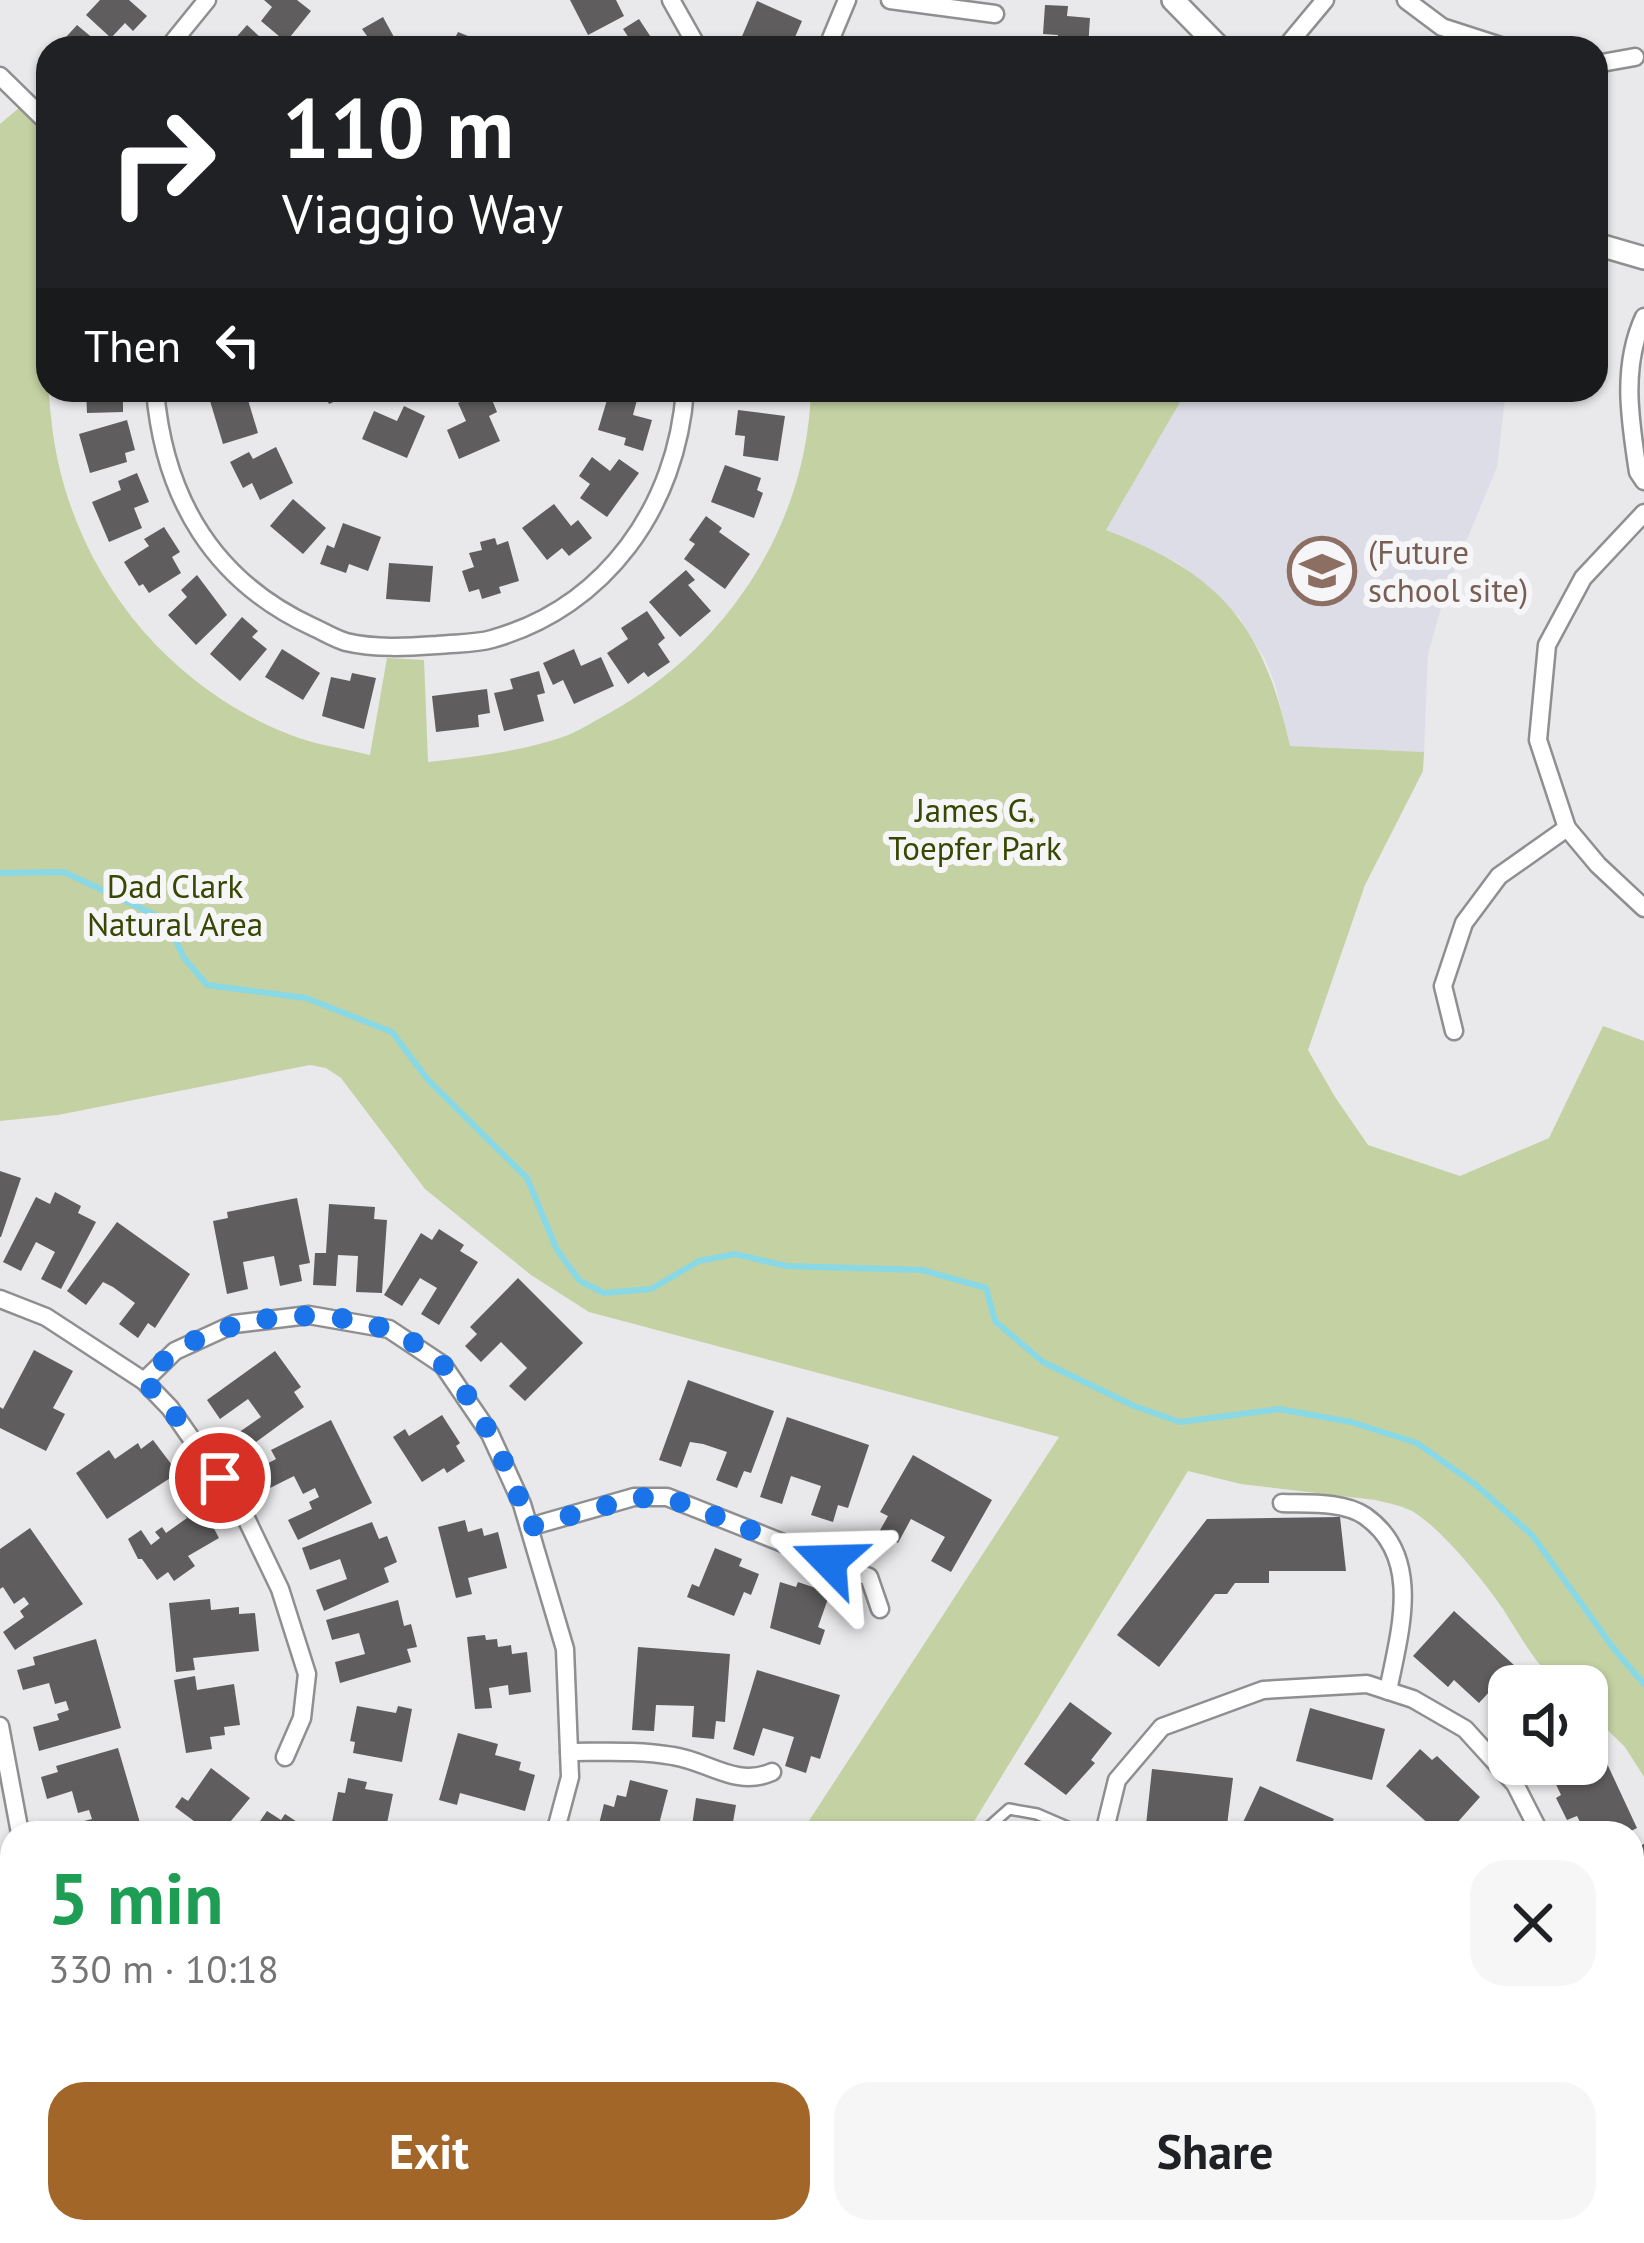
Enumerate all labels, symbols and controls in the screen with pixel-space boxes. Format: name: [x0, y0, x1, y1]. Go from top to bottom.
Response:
text: 110 m: [282, 72, 514, 181]
icon: right: [84, 84, 240, 240]
text: Viaggio Way: [282, 178, 563, 248]
icon: left: [205, 312, 271, 378]
text: Then: [84, 316, 181, 374]
place label: (Future school site): [1368, 530, 1528, 611]
school or university icon: (Future school site): [1287, 536, 1357, 606]
park label: James G. Toepfer Park: [888, 788, 1062, 869]
park label: Dad Clark Natural Area: [87, 864, 263, 945]
pin: [169, 1427, 271, 1529]
icon: arrive: [187, 1445, 253, 1511]
position arrow: [766, 1498, 892, 1624]
map controls: [1488, 1665, 1608, 1785]
button: sound: [1488, 1665, 1608, 1785]
text: 5 min: [48, 1851, 224, 1944]
button: close: [1470, 1860, 1596, 1986]
text: 330 m · 10:18: [48, 1943, 279, 1994]
button: Exit: [48, 2082, 810, 2220]
button: Share: [834, 2082, 1596, 2220]

